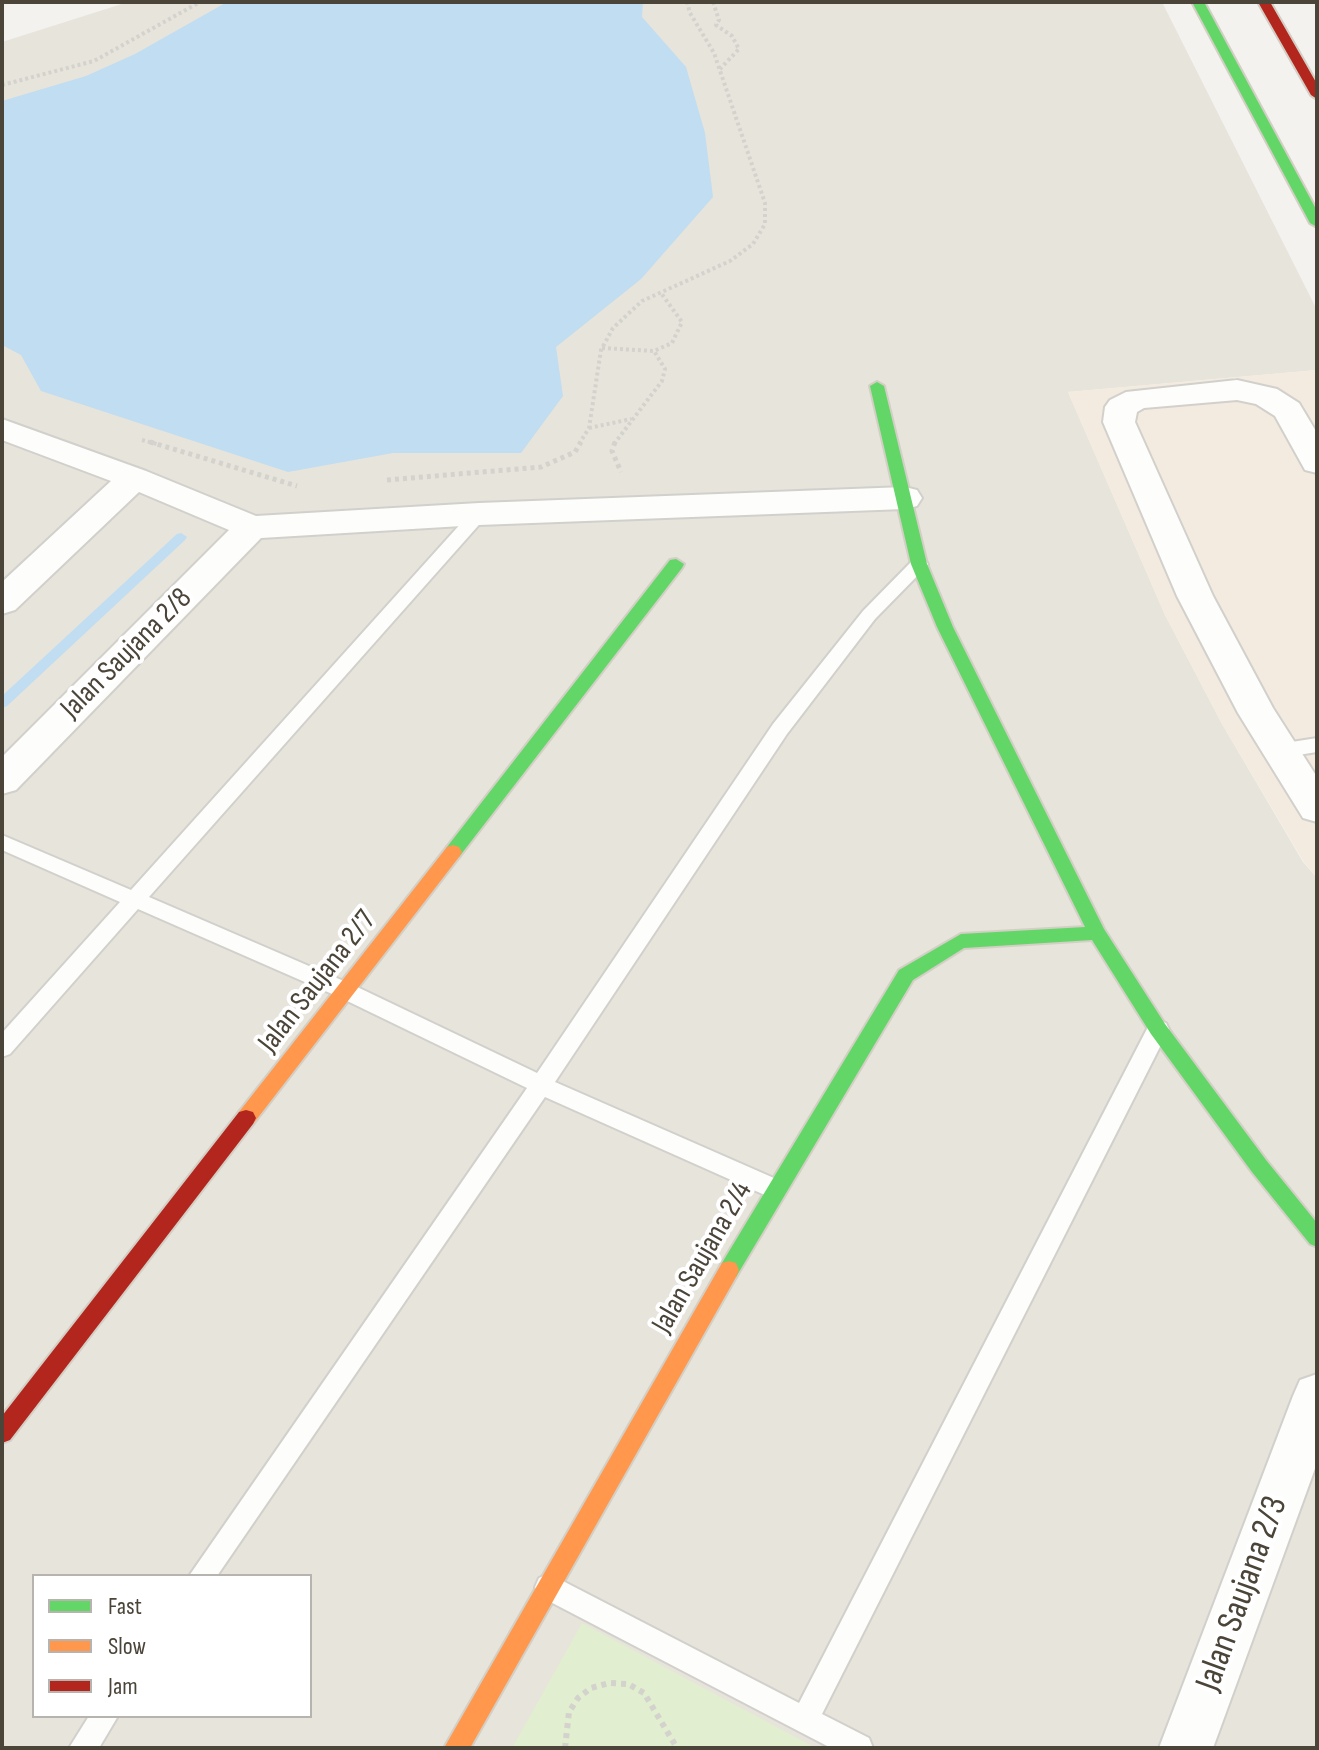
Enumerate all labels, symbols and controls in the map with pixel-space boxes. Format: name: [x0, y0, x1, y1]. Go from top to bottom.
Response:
street label: Jalan Saujana 2/8: [54, 581, 200, 727]
street label: Jalan Saujana 2/7: [251, 904, 385, 1060]
street label: Jalan Saujana 2/4: [645, 1176, 761, 1340]
street label: Jalan Saujana 2/3: [1188, 1491, 1298, 1697]
legend: [32, 1574, 312, 1718]
text: Fast: [108, 1592, 142, 1621]
text: Slow: [108, 1632, 146, 1661]
text: Jam: [108, 1672, 138, 1701]

